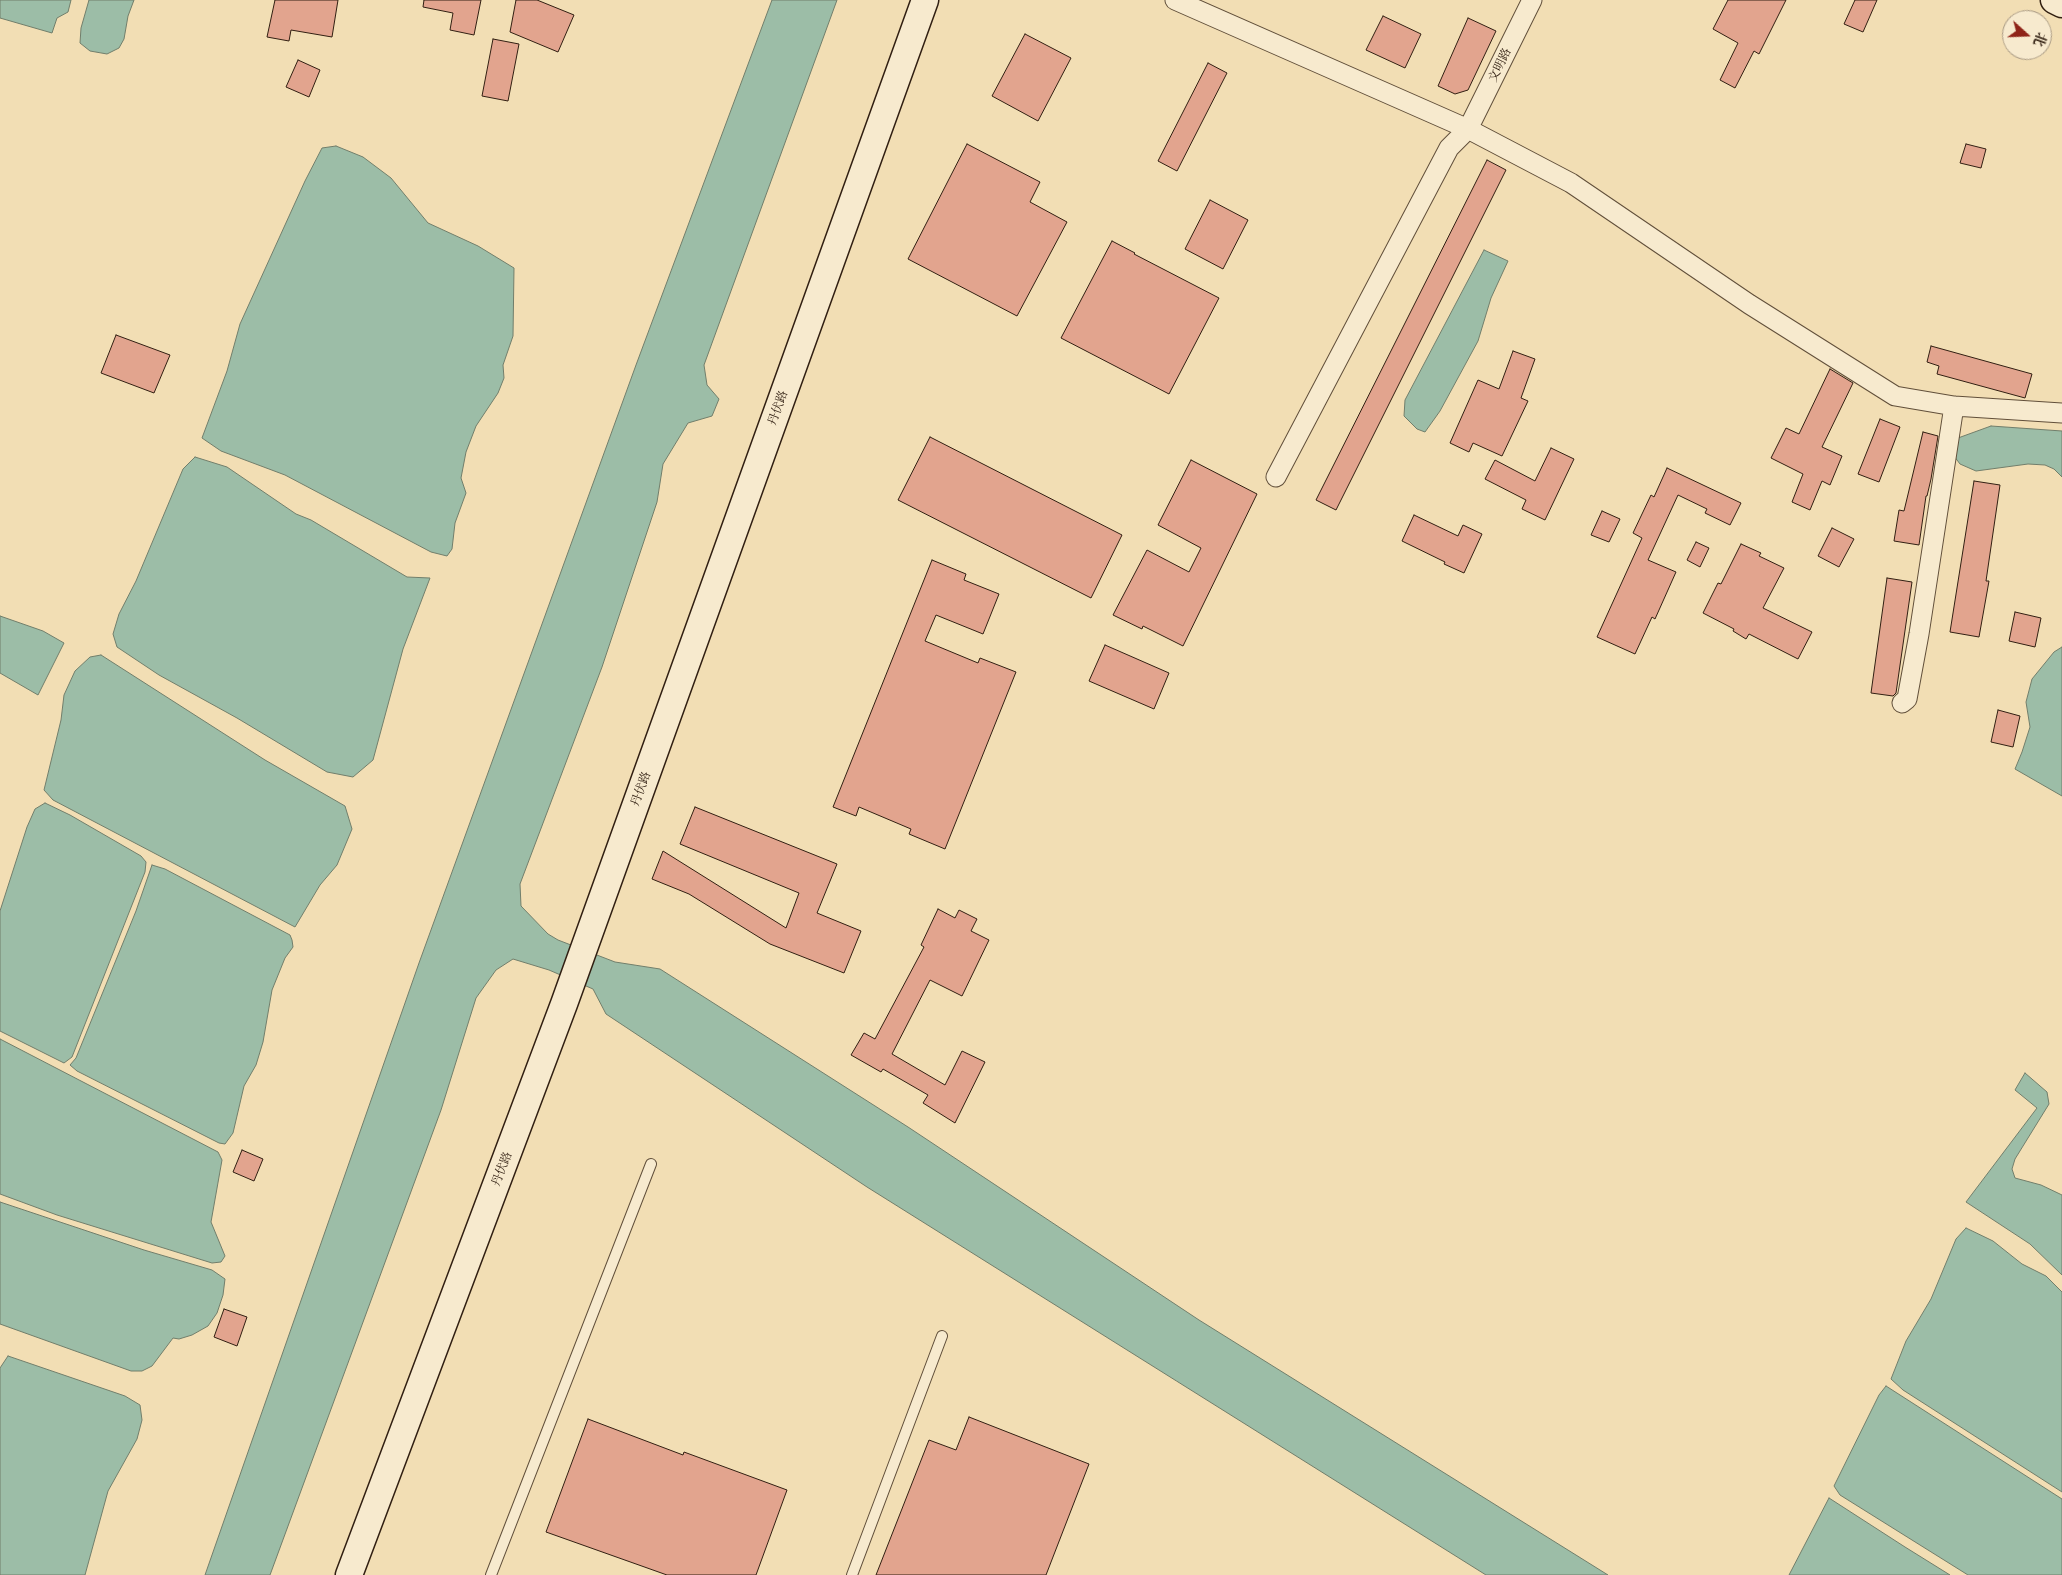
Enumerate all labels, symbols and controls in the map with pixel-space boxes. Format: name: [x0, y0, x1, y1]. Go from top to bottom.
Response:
north arrow: [2002, 10, 2052, 60]
text: 北: [2029, 30, 2051, 49]
street label: 文明路: [1486, 46, 1514, 84]
street label: 丹伏路: [765, 389, 791, 427]
street label: 丹伏路: [628, 770, 654, 808]
street label: 丹伏路: [489, 1150, 515, 1188]

